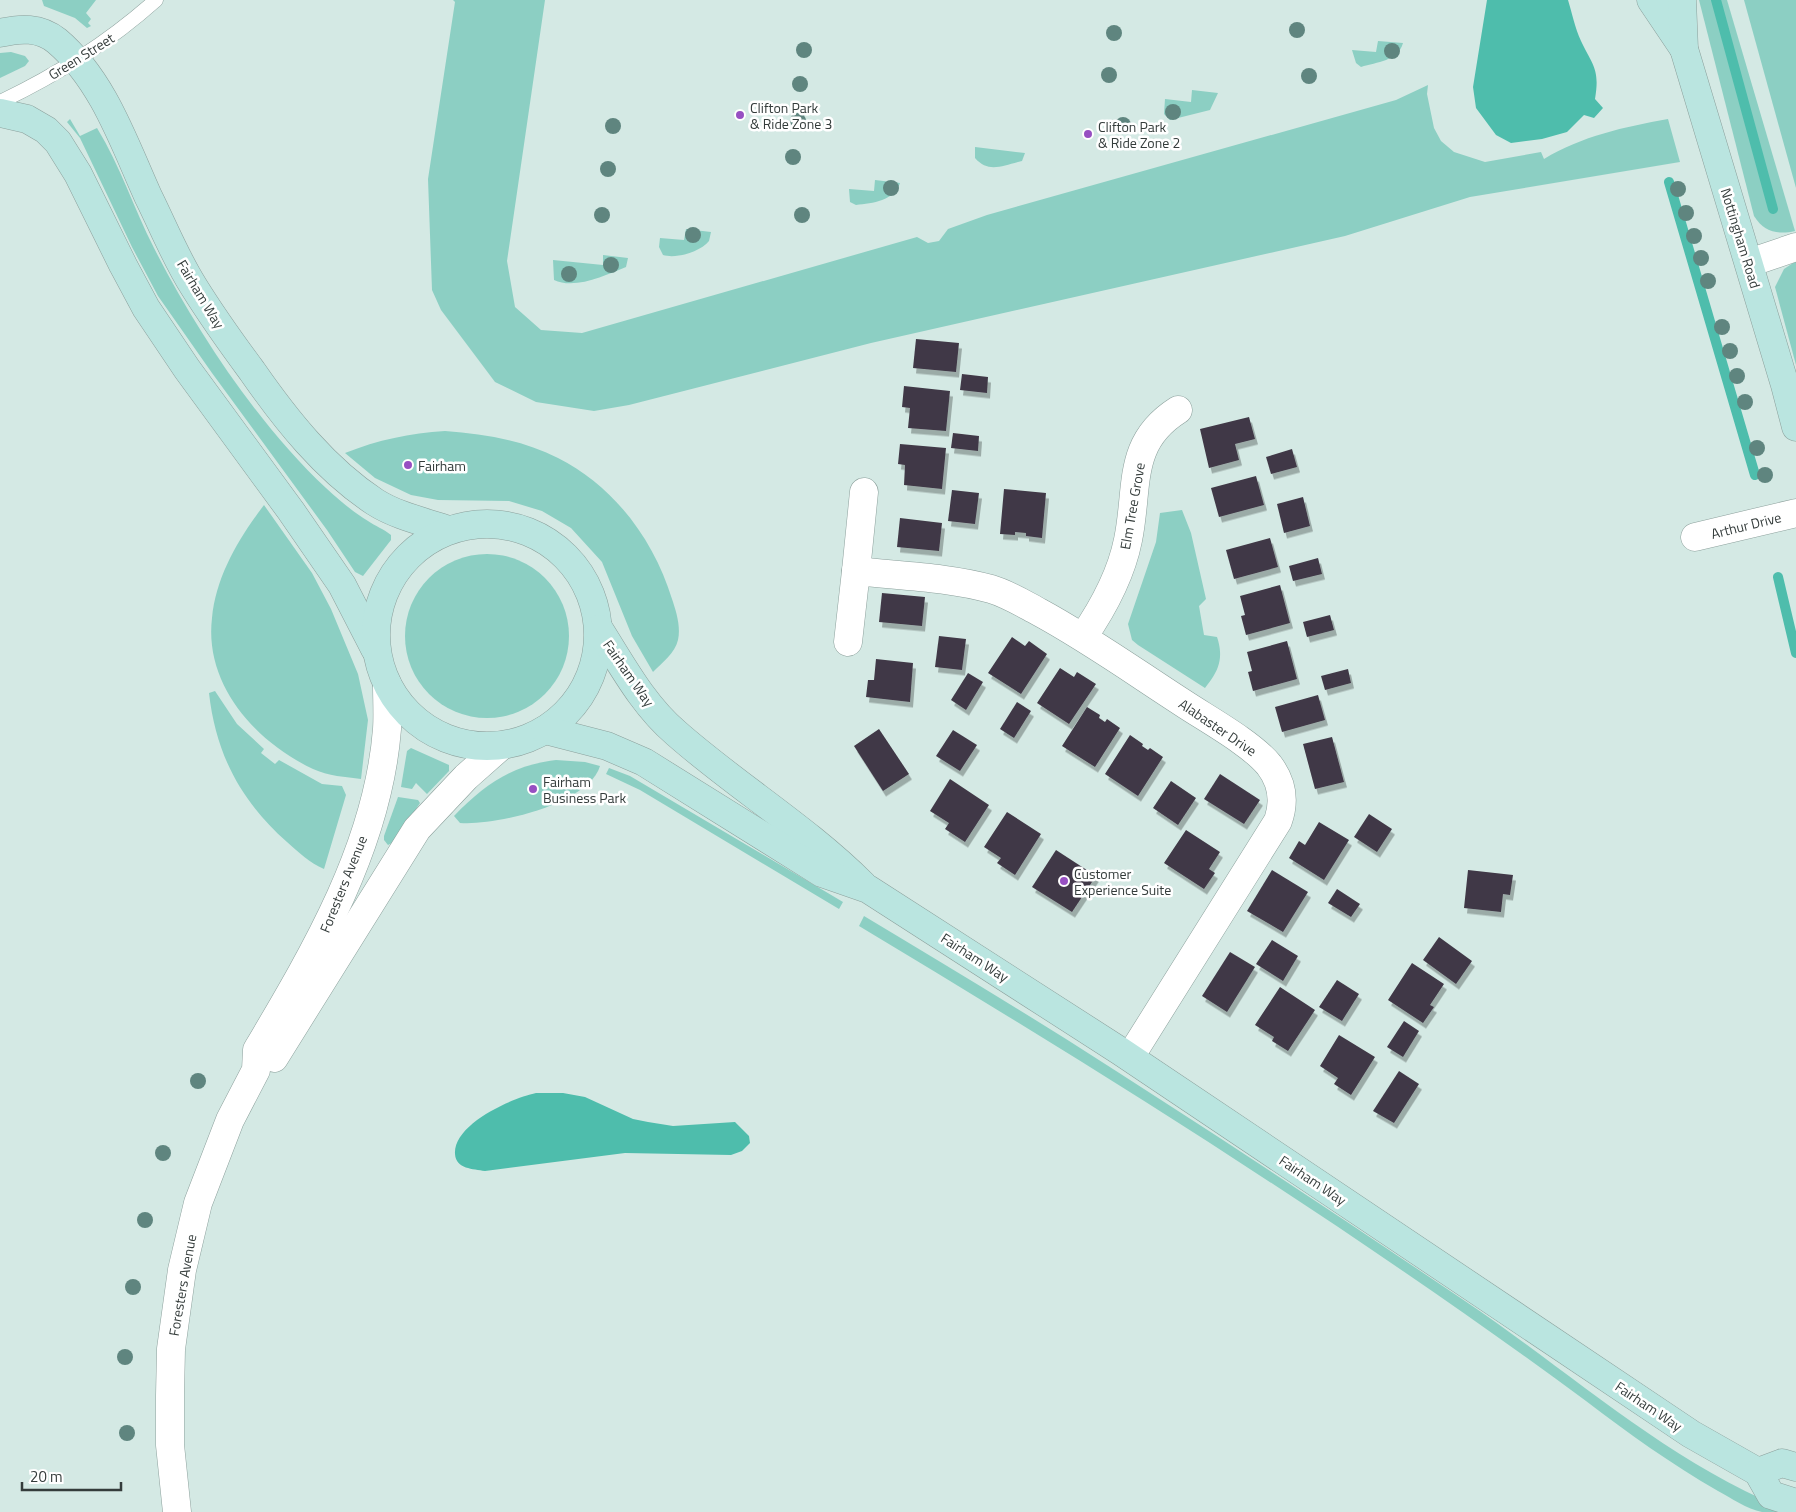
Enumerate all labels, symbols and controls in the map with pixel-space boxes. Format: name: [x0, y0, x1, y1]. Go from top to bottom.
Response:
street label: Green Street: [44, 27, 118, 85]
place label: Clifton Park & Ride Zone 3: [750, 97, 832, 134]
marker: Clifton Park & Ride Zone 3: [734, 109, 746, 121]
place label: Clifton Park & Ride Zone 2: [1098, 116, 1180, 153]
marker: Clifton Park & Ride Zone 2: [1082, 128, 1094, 140]
street label: Nottingham Road: [1716, 185, 1766, 291]
street label: Fairham Way: [172, 256, 230, 333]
place label: Fairham: [418, 455, 466, 476]
marker: Fairham: [402, 459, 414, 471]
street label: Elm Tree Grove: [1114, 461, 1150, 551]
street label: Arthur Drive: [1709, 506, 1783, 544]
street label: Fairham Way: [598, 635, 660, 711]
street label: Alabaster Drive: [1175, 693, 1261, 761]
place label: Fairham Business Park: [543, 771, 626, 808]
marker: Fairham Business Park: [527, 783, 539, 795]
street label: Foresters Avenue: [314, 832, 372, 936]
place label: Customer Experience Suite: [1074, 863, 1171, 900]
marker: Customer Experience Suite: [1058, 875, 1070, 887]
street label: Fairham Way: [937, 927, 1013, 987]
street label: Fairham Way: [1275, 1150, 1351, 1210]
street label: Foresters Avenue: [163, 1232, 201, 1338]
street label: Fairham Way: [1611, 1376, 1687, 1436]
scale bar: [22, 1460, 121, 1492]
text: 20 m: [30, 1465, 63, 1488]

